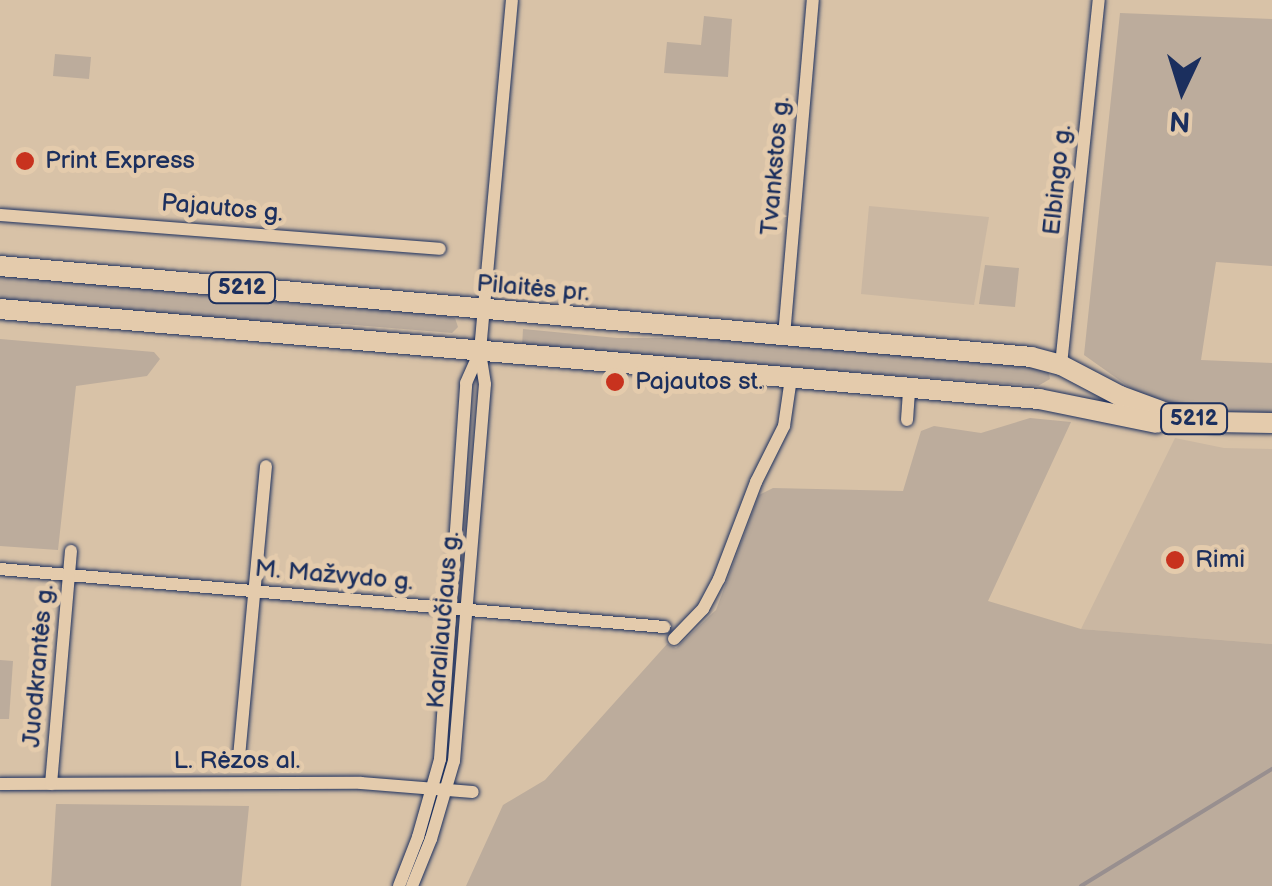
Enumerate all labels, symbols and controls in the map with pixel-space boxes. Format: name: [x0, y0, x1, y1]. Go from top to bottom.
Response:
north arrow: [1132, 40, 1232, 140]
street label: Tvankstos g.: [755, 95, 797, 237]
text: N: [1168, 103, 1192, 138]
street label: Elbingo g.: [1037, 123, 1079, 237]
place label: Print Express: [45, 146, 195, 176]
marker: Print Express: [14, 150, 36, 172]
street label: Pajautos g.: [160, 189, 284, 229]
street label: Pilaitės pr.: [475, 269, 591, 309]
road number: 5212: [207, 271, 277, 305]
place label: Pajautos st.: [635, 367, 763, 397]
marker: Pajautos st.: [604, 371, 626, 393]
road number: 5212: [1159, 402, 1229, 436]
street label: Karaliaučiaus g.: [421, 530, 467, 710]
place label: Rimi: [1195, 545, 1245, 575]
marker: Rimi: [1164, 549, 1186, 571]
street label: M. Mažvydo g.: [253, 554, 415, 598]
street label: Juodkrantės g.: [17, 583, 61, 749]
street label: L. Rėzos al.: [174, 746, 300, 776]

